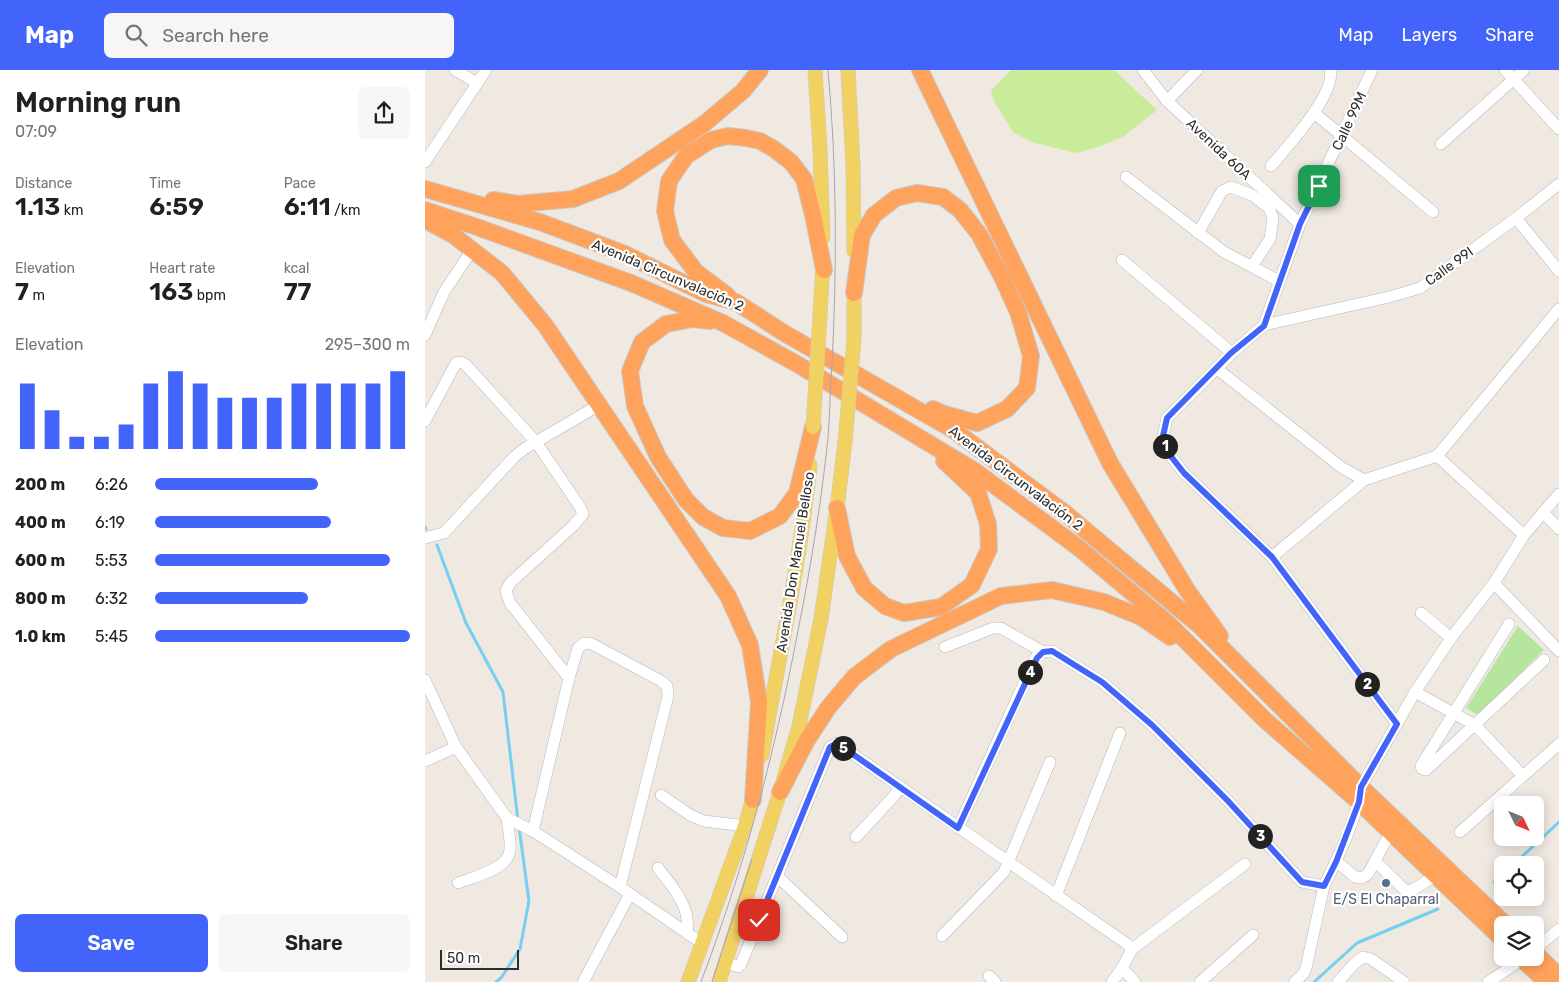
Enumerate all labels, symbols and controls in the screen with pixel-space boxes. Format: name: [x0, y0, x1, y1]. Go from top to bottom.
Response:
search box: [104, 13, 454, 58]
text: Map: [25, 21, 74, 49]
icon: search: [122, 21, 150, 49]
text: Search here: [162, 24, 269, 47]
text: Map: [1339, 24, 1374, 46]
text: Layers: [1402, 24, 1457, 46]
text: Share: [1485, 24, 1534, 46]
text: Morning run: [15, 86, 181, 119]
button: share: [358, 87, 410, 139]
street label: Calle 99M: [1328, 89, 1370, 153]
street label: Avenida 60A: [1183, 115, 1255, 184]
text: 07:09: [15, 122, 57, 141]
pin: [1298, 165, 1340, 207]
icon: arrive: [1305, 172, 1333, 200]
text: Distance: [15, 175, 72, 192]
text: Time: [149, 175, 181, 192]
text: Pace: [284, 175, 316, 192]
text: 1.13: [15, 192, 60, 221]
text: 6:59: [149, 192, 204, 221]
text: 6:11: [284, 192, 331, 221]
text: km: [60, 202, 83, 219]
text: /km: [331, 202, 361, 219]
street label: Avenida Circunvalación 2: [589, 236, 746, 315]
street label: Calle 99I: [1422, 243, 1477, 290]
text: Elevation: [15, 260, 75, 277]
text: Heart rate: [149, 260, 215, 277]
text: kcal: [284, 260, 309, 277]
text: 7: [15, 277, 29, 306]
text: 163: [149, 277, 193, 306]
text: 77: [284, 277, 312, 306]
text: m: [29, 287, 45, 304]
text: bpm: [193, 287, 226, 304]
text: Elevation: [15, 335, 84, 354]
text: 295–300 m: [325, 335, 410, 354]
street label: Avenida Circunvalación 2: [945, 422, 1086, 534]
pin: 1: [1153, 434, 1177, 458]
text: 1: [1162, 438, 1169, 455]
street label: Avenida Don Manuel Belloso: [773, 470, 818, 654]
text: 200 m: [15, 475, 65, 494]
text: 6:26: [95, 475, 128, 494]
text: 400 m: [15, 513, 66, 532]
text: 6:19: [95, 513, 125, 532]
text: 600 m: [15, 551, 65, 570]
text: 5:53: [95, 551, 128, 570]
text: 800 m: [15, 589, 66, 608]
text: 6:32: [95, 589, 128, 608]
text: 1.0 km: [15, 627, 66, 646]
text: 5:45: [95, 627, 128, 646]
pin: 4: [1017, 660, 1043, 684]
text: 4: [1026, 664, 1035, 681]
pin: 2: [1355, 672, 1379, 696]
text: 2: [1363, 676, 1372, 693]
pin: 5: [831, 736, 855, 760]
text: 5: [839, 740, 848, 757]
north arrow: [1494, 796, 1544, 846]
map controls: [1494, 796, 1544, 966]
pin: 3: [1247, 824, 1273, 848]
text: 3: [1256, 828, 1265, 845]
button: locate: [1494, 856, 1544, 906]
marker: E/S El Chaparral: [1380, 877, 1392, 889]
place label: E/S El Chaparral: [1333, 891, 1439, 908]
pin: [738, 899, 780, 941]
icon: check: [745, 906, 773, 934]
button: Save: [15, 914, 208, 972]
button: Share: [218, 914, 410, 972]
button: layers: [1494, 916, 1544, 966]
scale bar: [440, 947, 519, 970]
text: 50 m: [447, 950, 480, 967]

